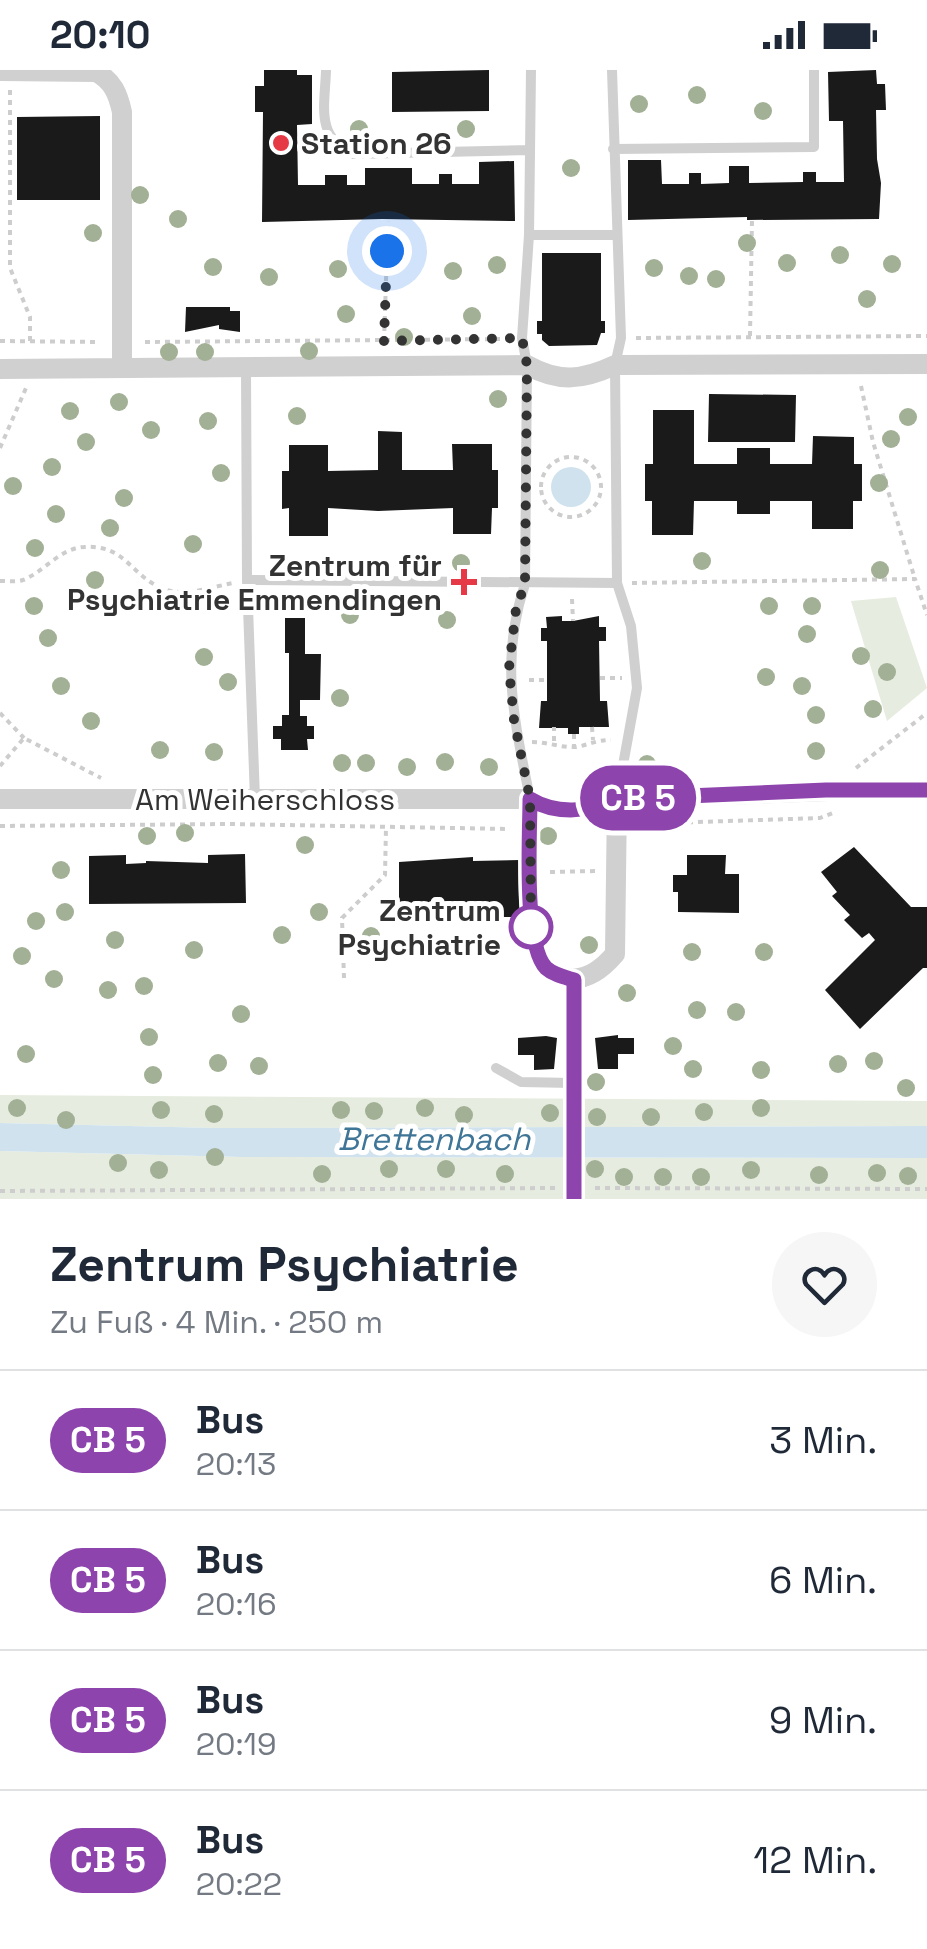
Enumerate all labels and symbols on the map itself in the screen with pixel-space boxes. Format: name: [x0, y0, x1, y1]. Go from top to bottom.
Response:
place label: Station 26: [301, 124, 452, 163]
marker: Station 26: [270, 132, 292, 154]
your location: [362, 226, 412, 276]
place label: Zentrum für Psychiatrie Emmendingen: [67, 546, 442, 619]
marker: Zentrum für Psychiatrie Emmendingen: [451, 569, 477, 595]
line badge: CB 5: [568, 766, 708, 830]
street label: Am Weiherschloss: [135, 780, 395, 819]
place label: Zentrum Psychiatrie: [338, 891, 501, 964]
marker: Zentrum Psychiatrie: [510, 906, 552, 948]
water label: Brettenbach: [338, 1119, 532, 1159]

